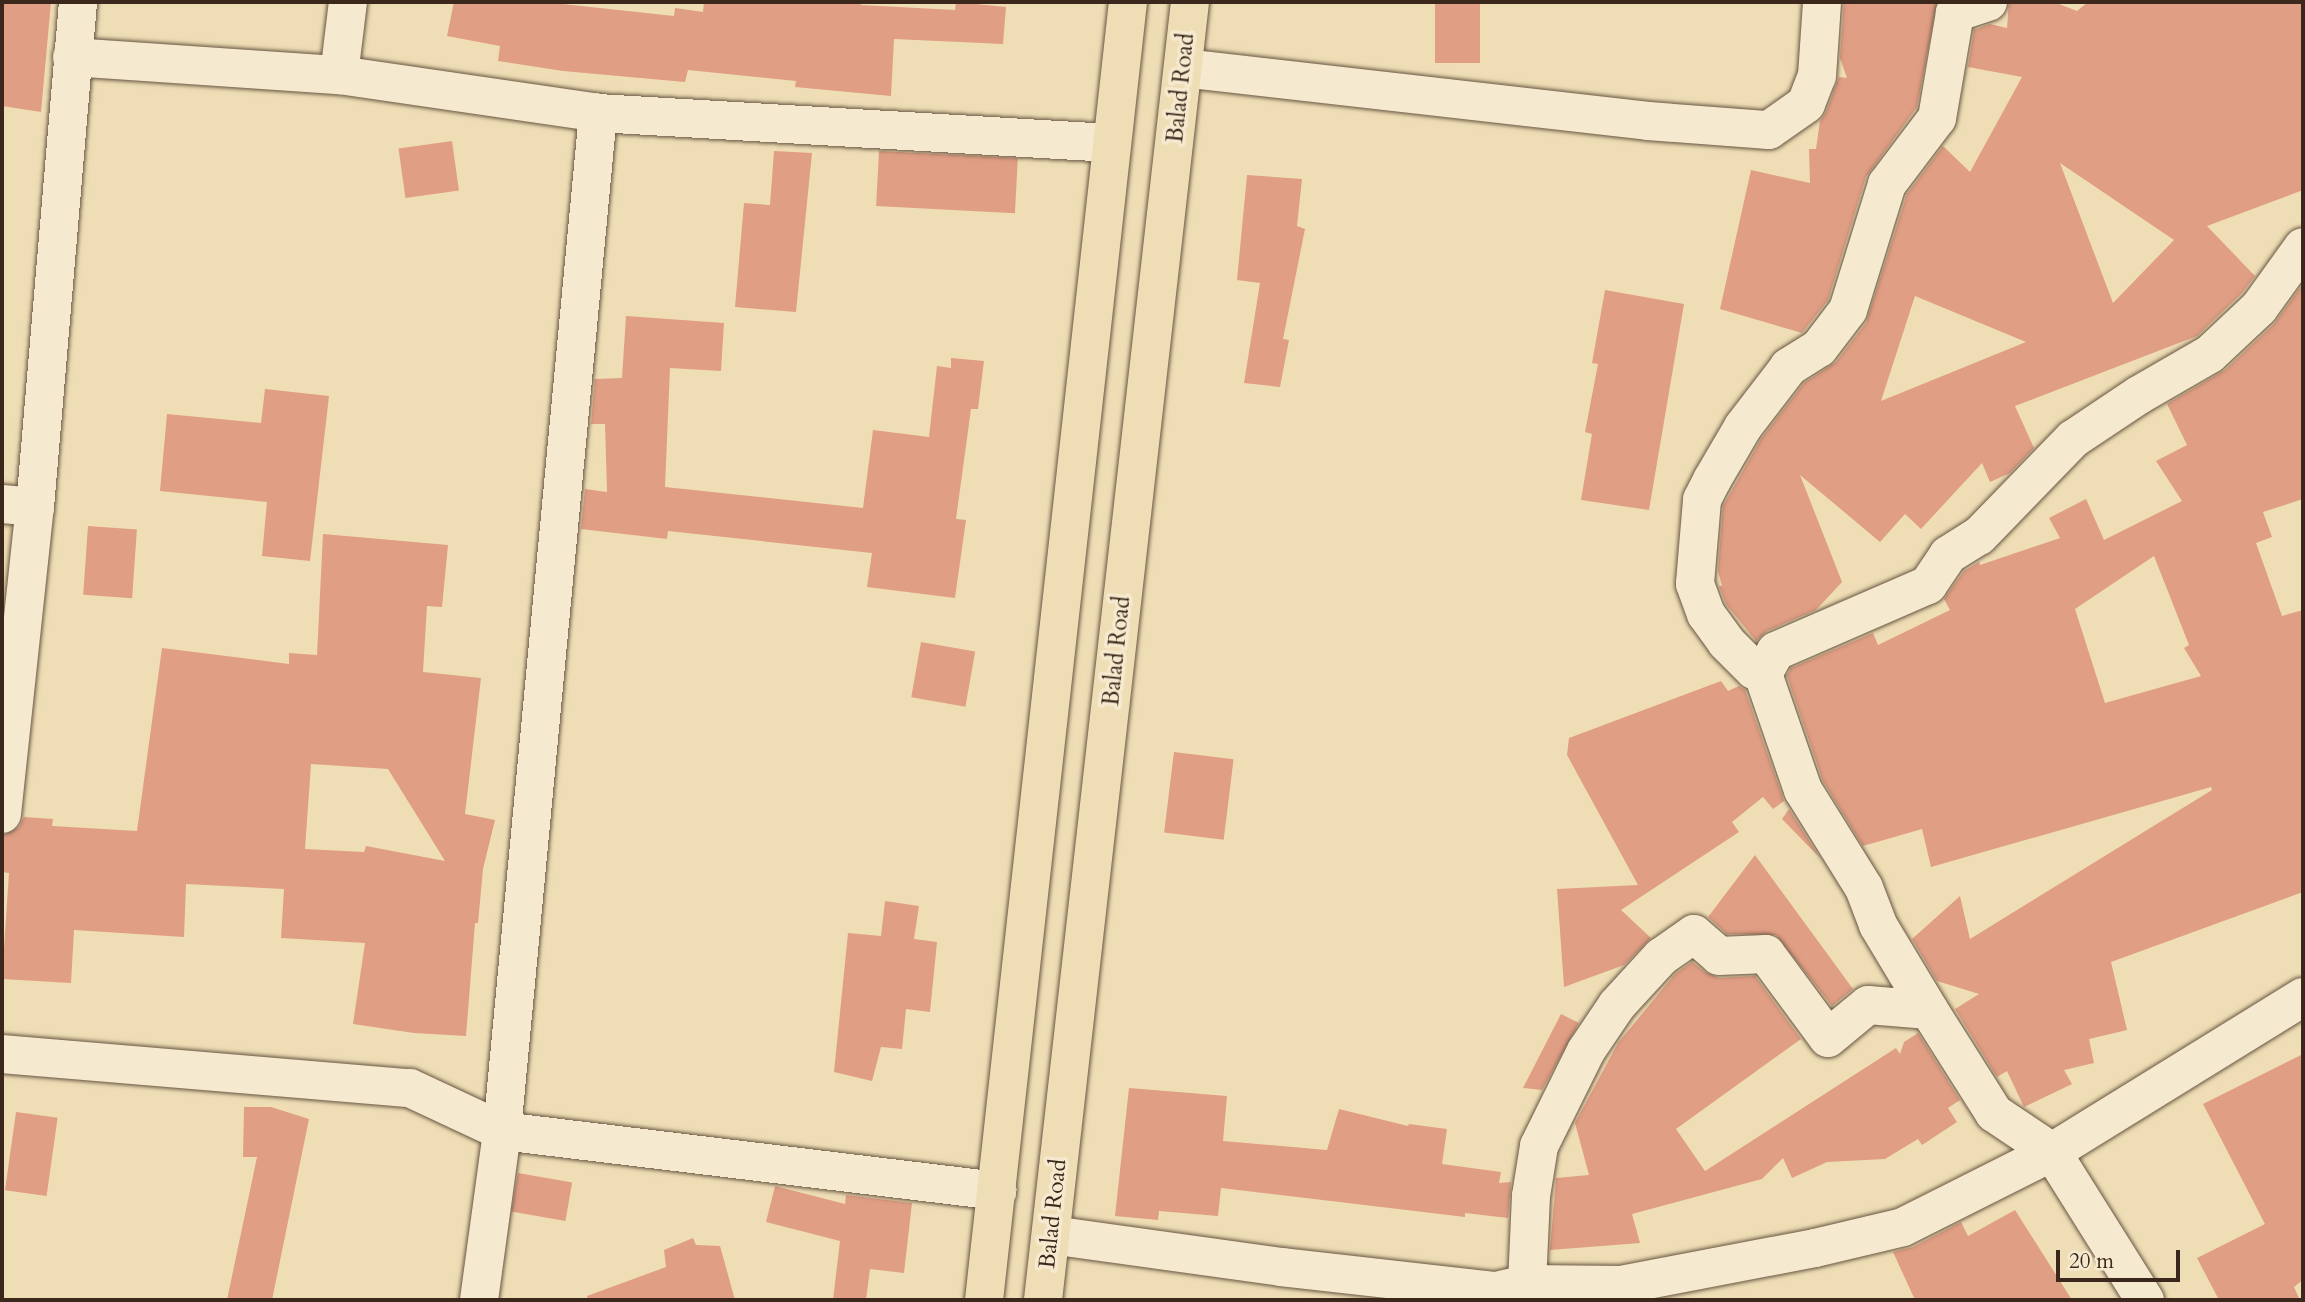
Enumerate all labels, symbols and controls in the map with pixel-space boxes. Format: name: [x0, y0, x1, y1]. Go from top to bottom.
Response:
street label: Balad Road: [1162, 32, 1200, 144]
street label: Balad Road: [1098, 595, 1136, 707]
street label: Balad Road: [1034, 1158, 1072, 1270]
scale bar: [2060, 1236, 2184, 1280]
text: 20 m: [2069, 1247, 2114, 1276]

